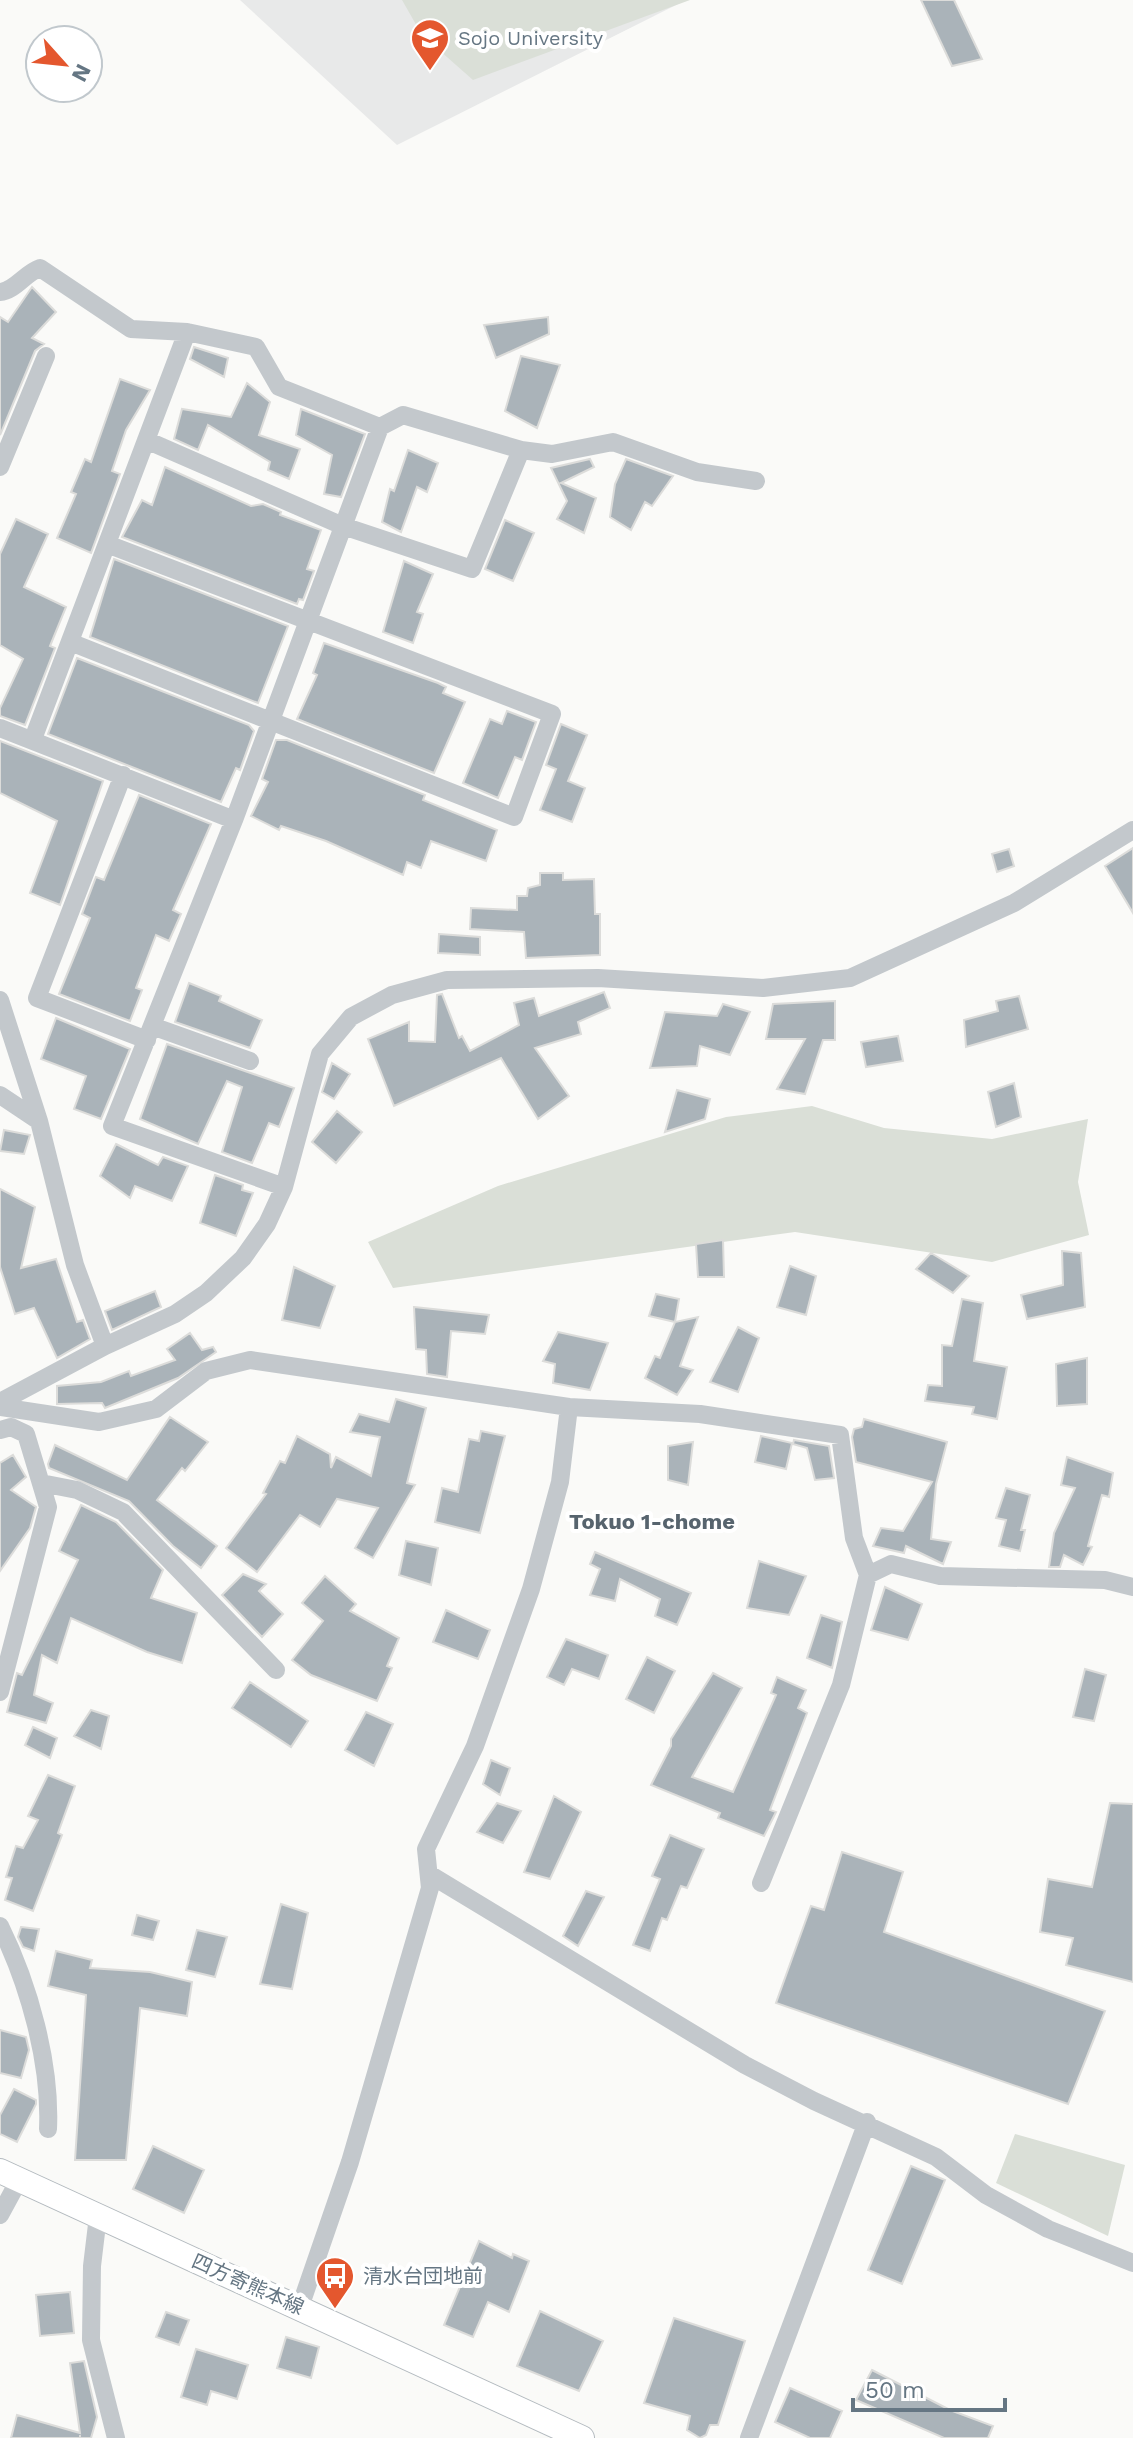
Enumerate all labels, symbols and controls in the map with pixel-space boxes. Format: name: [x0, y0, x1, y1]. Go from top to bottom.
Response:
school or university icon: Sojo University: [409, 17, 451, 72]
north arrow: [24, 24, 104, 104]
place label: Sojo University: [458, 26, 604, 50]
text: N: [67, 60, 96, 86]
district label: Tokuo 1-chome: [569, 1509, 735, 1534]
street label: 四方寄熊本線: [188, 2249, 308, 2319]
bus stop icon: 清水台団地前: [314, 2255, 356, 2310]
place label: 清水台団地前: [363, 2264, 483, 2288]
scale bar: [853, 2362, 1005, 2412]
text: 50 m: [865, 2376, 925, 2404]

